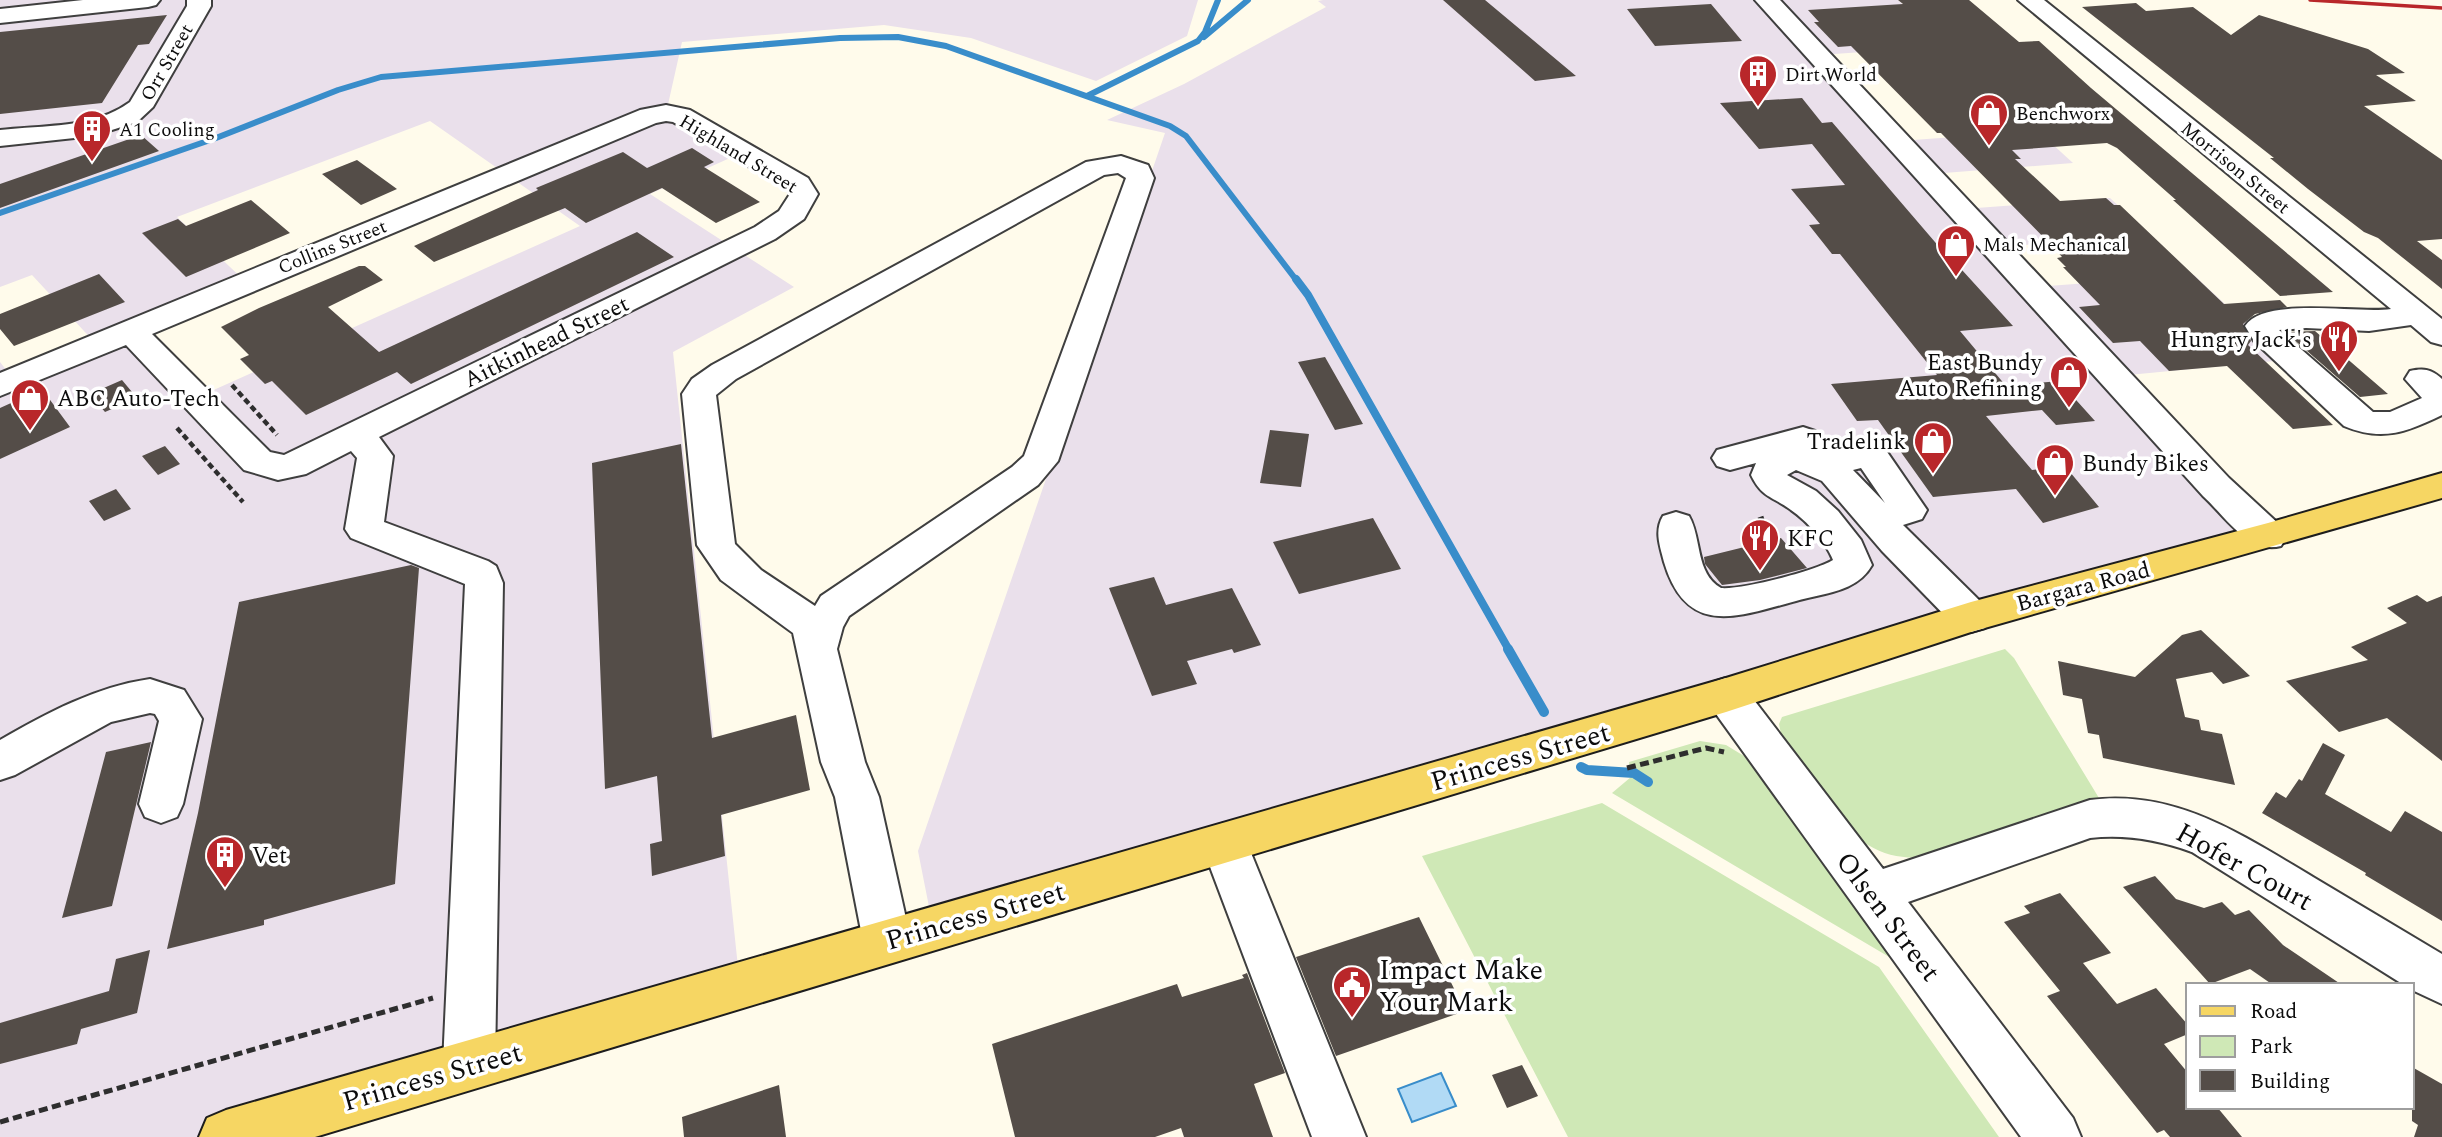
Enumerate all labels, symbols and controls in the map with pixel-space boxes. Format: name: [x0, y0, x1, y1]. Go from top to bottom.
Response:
street label: Orr Street: [133, 18, 201, 107]
building icon: Dirt World: [1737, 53, 1779, 108]
place label: Dirt World: [1785, 61, 1877, 90]
shop icon: Benchworx: [1968, 92, 2010, 147]
place label: Benchworx: [2016, 100, 2110, 129]
street label: Highland Street: [673, 107, 803, 201]
building icon: A1 Cooling: [71, 108, 113, 163]
street label: Morrison Street: [2174, 115, 2296, 222]
place label: A1 Cooling: [119, 116, 215, 145]
street label: Collins Street: [274, 212, 392, 282]
shop icon: Mals Mechanical: [1935, 223, 1977, 278]
place label: Mals Mechanical: [1983, 231, 2127, 260]
street label: Aitkinhead Street: [458, 287, 635, 398]
restaurant icon: Hungry Jack's: [2318, 318, 2360, 373]
place label: Hungry Jack's: [2170, 323, 2312, 358]
place label: East Bundy Auto Refining: [1898, 346, 2043, 407]
shop icon: East Bundy Auto Refining: [2048, 354, 2090, 409]
shop icon: ABC Auto-Tech: [9, 377, 51, 432]
place label: ABC Auto-Tech: [57, 382, 220, 417]
shop icon: Tradelink: [1912, 420, 1954, 475]
place label: Tradelink: [1806, 425, 1906, 460]
shop icon: Bundy Bikes: [2034, 442, 2076, 497]
place label: Bundy Bikes: [2082, 447, 2209, 482]
restaurant icon: KFC: [1739, 517, 1781, 572]
place label: KFC: [1787, 522, 1834, 557]
street label: Bargara Road: [2013, 553, 2154, 622]
street label: Princess Street: [1426, 711, 1615, 804]
street label: Hofer Court: [2168, 812, 2321, 923]
building icon: Vet: [204, 834, 246, 889]
place label: Vet: [252, 839, 287, 874]
street label: Olsen Street: [1825, 843, 1951, 991]
street label: Princess Street: [881, 870, 1070, 963]
place label: Impact Make Your Mark: [1379, 949, 1543, 1024]
public building icon: Impact Make Your Mark: [1331, 964, 1373, 1019]
legend: [2186, 983, 2414, 1109]
text: Road: [2250, 996, 2297, 1028]
street label: Princess Street: [338, 1031, 527, 1124]
text: Park: [2250, 1031, 2294, 1063]
text: Building: [2250, 1066, 2330, 1098]

